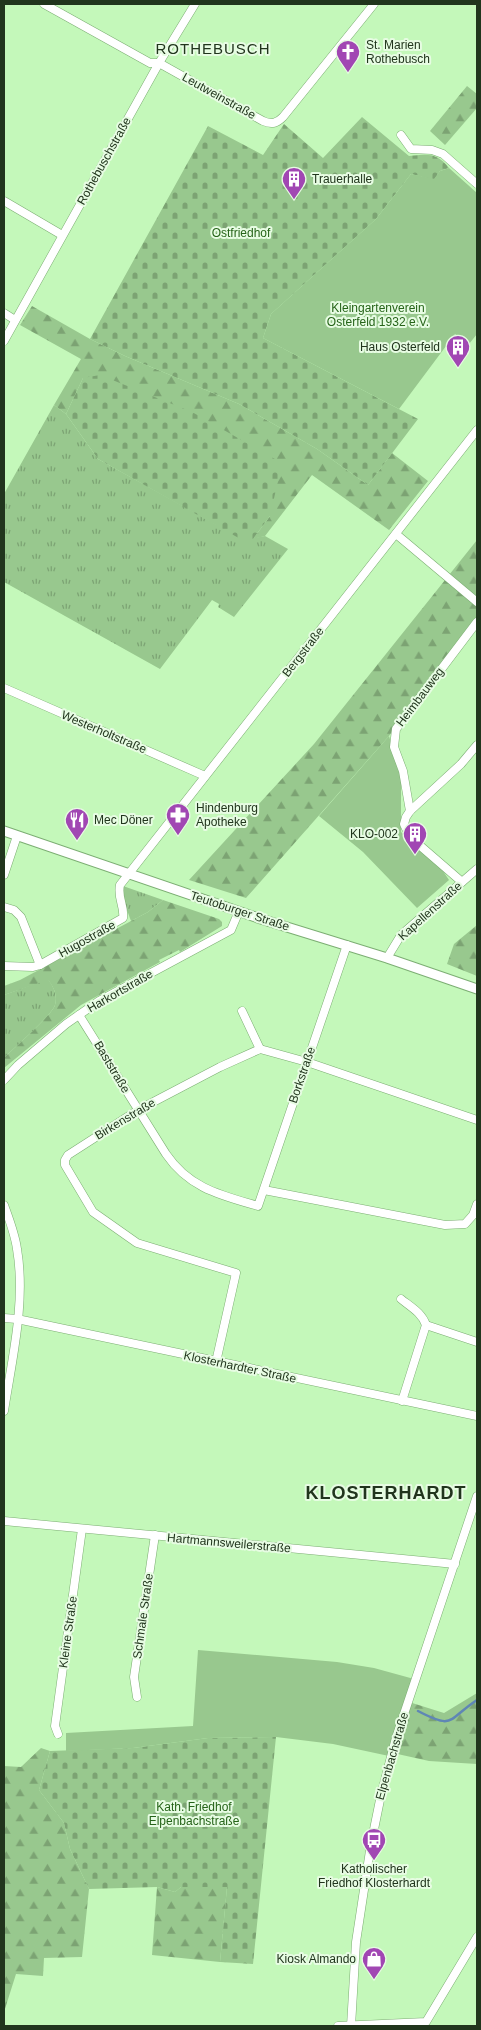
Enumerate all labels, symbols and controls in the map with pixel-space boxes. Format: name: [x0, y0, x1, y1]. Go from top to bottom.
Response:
place label: St. Marien Rothebusch: [366, 38, 430, 66]
church icon: St. Marien Rothebusch: [335, 39, 361, 73]
district label: ROTHEBUSCH: [155, 40, 271, 57]
street label: Leutweinstraße: [180, 70, 259, 122]
street label: Rothebuschstraße: [74, 114, 134, 207]
building icon: Trauerhalle: [281, 166, 307, 200]
place label: Trauerhalle: [312, 172, 373, 186]
park label: Ostfriedhof: [212, 226, 271, 240]
park label: Kleingartenverein Osterfeld 1932 e.V.: [327, 301, 429, 329]
building icon: Haus Osterfeld: [445, 334, 471, 368]
place label: Haus Osterfeld: [360, 340, 440, 354]
street label: Bergstraße: [279, 624, 327, 680]
street label: Heimbauweg: [393, 665, 447, 729]
street label: Westerholtstraße: [59, 708, 149, 756]
place label: Hindenburg Apotheke: [196, 801, 258, 829]
pharmacy icon: Hindenburg Apotheke: [165, 802, 191, 836]
restaurant icon: Mec Döner: [64, 807, 90, 841]
place label: Mec Döner: [94, 813, 153, 827]
building icon: KLO-002: [402, 821, 428, 855]
place label: KLO-002: [350, 827, 398, 841]
street label: Kapellenstraße: [395, 879, 465, 943]
street label: Teutoburger Straße: [189, 888, 292, 934]
street label: Hugostraße: [56, 918, 118, 960]
street label: Harkortstraße: [85, 966, 156, 1015]
street label: Baststraße: [91, 1039, 133, 1096]
street label: Borkstraße: [286, 1045, 318, 1105]
street label: Birkenstraße: [92, 1095, 158, 1143]
street label: Klosterhardter Straße: [182, 1348, 298, 1386]
district label: KLOSTERHARDT: [306, 1483, 467, 1503]
street label: Hartmannsweilerstraße: [167, 1531, 292, 1555]
street label: Schmale Straße: [130, 1572, 156, 1660]
street label: Kleine Straße: [56, 1595, 80, 1669]
street label: Elpenbachstraße: [373, 1710, 411, 1802]
park label: Kath. Friedhof Elpenbachstraße: [149, 1800, 240, 1828]
bus stop icon: Katholischer Friedhof Klosterhardt: [361, 1827, 387, 1861]
place label: Katholischer Friedhof Klosterhardt: [318, 1862, 431, 1890]
shop icon: Kiosk Almando: [361, 1946, 387, 1980]
place label: Kiosk Almando: [277, 1952, 356, 1966]

